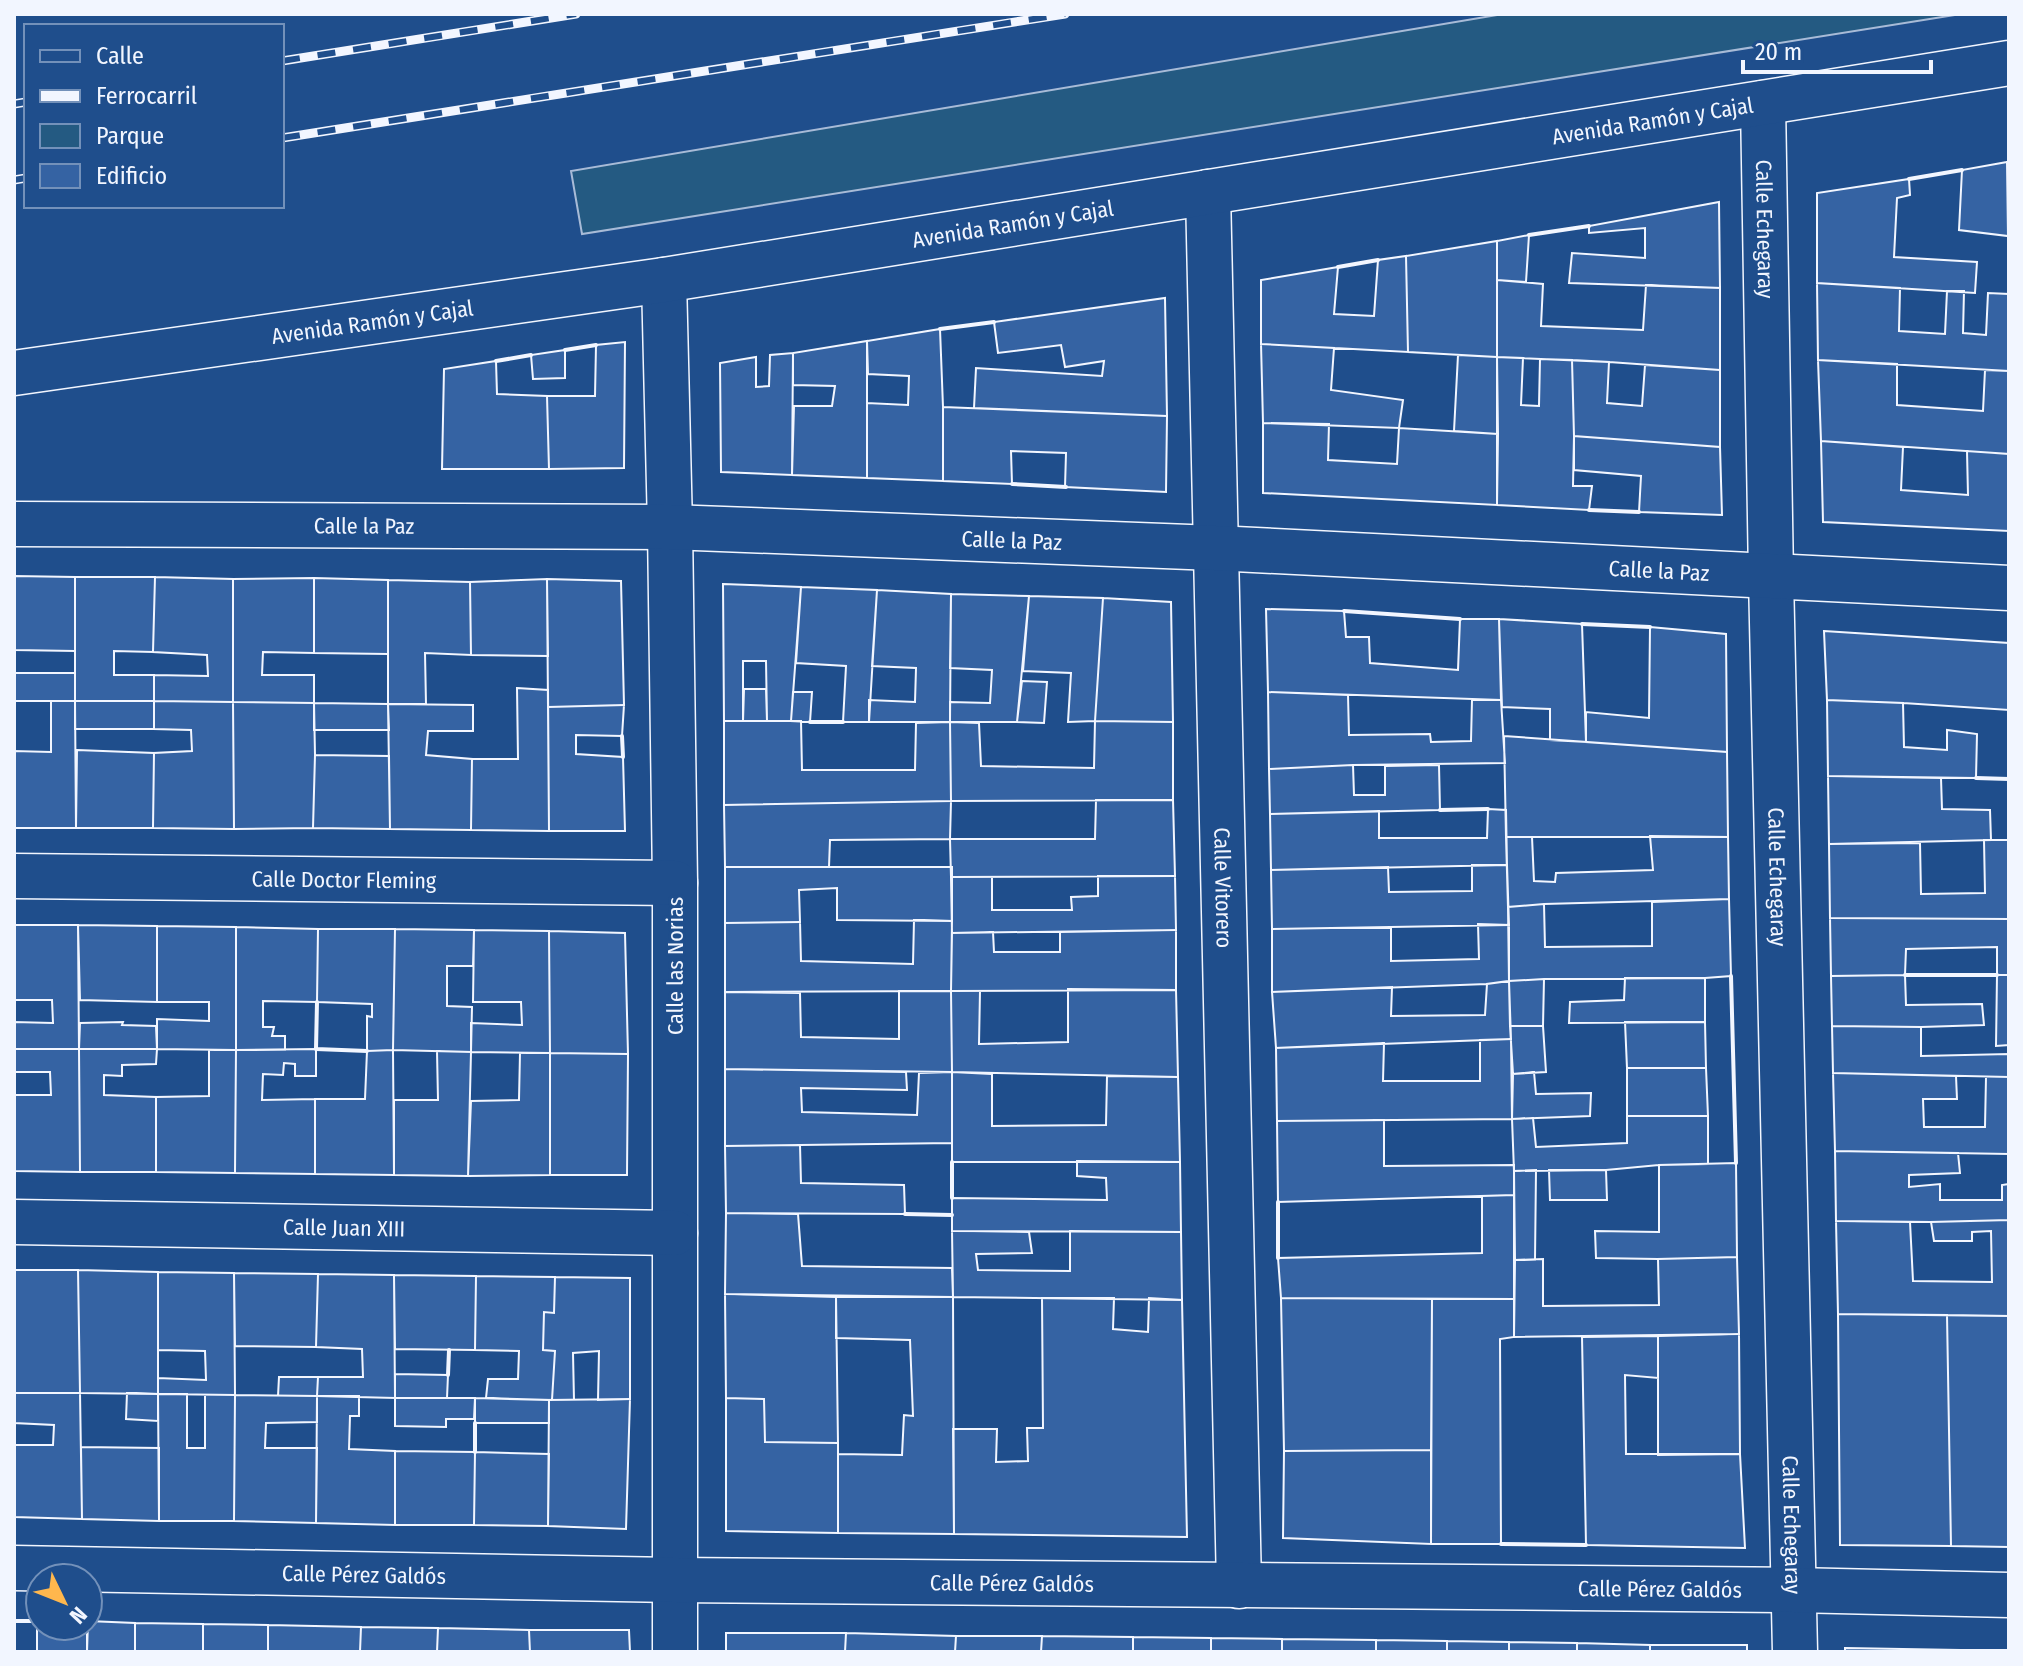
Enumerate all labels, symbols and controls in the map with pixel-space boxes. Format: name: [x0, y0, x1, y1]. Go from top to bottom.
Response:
legend: [24, 24, 284, 208]
scale bar: [1743, 24, 1931, 74]
text: 20 m: [1755, 38, 1802, 66]
text: Calle: [96, 42, 144, 70]
text: Ferrocarril: [96, 82, 197, 110]
street label: Avenida Ramón y Cajal: [1550, 91, 1755, 150]
text: Parque: [96, 122, 164, 150]
street label: Calle Echegaray: [1750, 159, 1780, 299]
text: Edificio: [96, 162, 167, 190]
street label: Avenida Ramón y Cajal: [910, 194, 1116, 253]
street label: Avenida Ramón y Cajal: [270, 294, 475, 349]
street label: Calle la Paz: [314, 512, 415, 539]
street label: Calle la Paz: [961, 525, 1063, 556]
street label: Calle la Paz: [1608, 554, 1710, 586]
street label: Calle Echegaray: [1763, 807, 1793, 947]
street label: Calle Vitorero: [1209, 827, 1238, 949]
street label: Calle Doctor Fleming: [252, 865, 437, 894]
street label: Calle las Norias: [662, 897, 689, 1035]
street label: Calle Juan XIII: [283, 1213, 405, 1242]
street label: Calle Echegaray: [1777, 1455, 1807, 1595]
street label: Calle Pérez Galdós: [282, 1559, 446, 1589]
north arrow: [24, 1562, 104, 1642]
street label: Calle Pérez Galdós: [930, 1569, 1094, 1597]
street label: Calle Pérez Galdós: [1578, 1575, 1742, 1603]
text: N: [64, 1601, 93, 1629]

